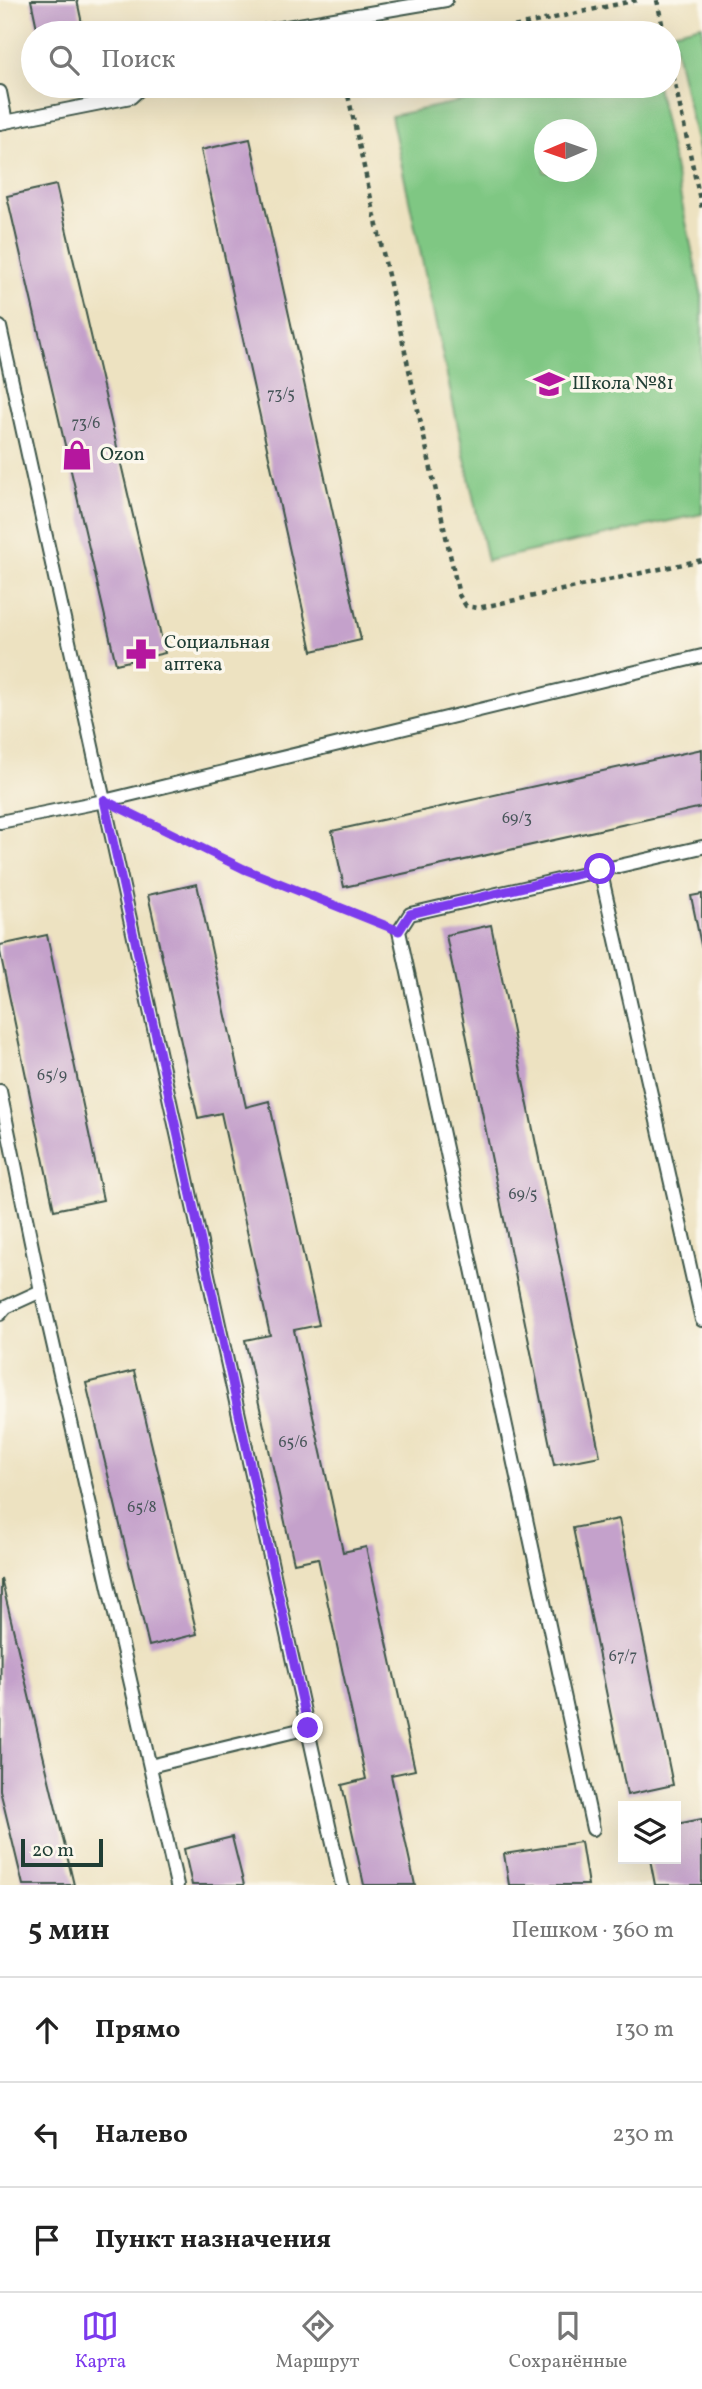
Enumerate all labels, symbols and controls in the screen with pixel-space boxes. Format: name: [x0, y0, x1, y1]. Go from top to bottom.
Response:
search box: [21, 21, 681, 98]
icon: search: [45, 41, 83, 79]
text: Поиск: [101, 42, 175, 78]
north arrow: [534, 119, 597, 182]
school or university icon: Школа №81: [532, 367, 566, 401]
place label: Школа №81: [572, 371, 674, 397]
house number: 73/5: [267, 384, 295, 406]
house number: 73/6: [72, 413, 100, 435]
shop icon: Ozon: [60, 438, 94, 472]
place label: Ozon: [100, 442, 145, 468]
place label: Социальная аптека: [164, 630, 270, 678]
pharmacy icon: Социальная аптека: [124, 637, 158, 671]
house number: 69/3: [502, 808, 532, 830]
route start: [584, 853, 615, 884]
house number: 65/9: [37, 1065, 67, 1087]
house number: 69/5: [509, 1184, 537, 1206]
house number: 65/6: [278, 1432, 308, 1454]
house number: 65/8: [127, 1497, 157, 1519]
house number: 67/7: [609, 1646, 637, 1668]
route end: [292, 1712, 323, 1743]
map controls: [618, 1801, 681, 1864]
button: layers: [618, 1801, 681, 1864]
scale bar: [21, 1836, 103, 1868]
text: 20 m: [32, 1838, 74, 1864]
text: 5 мин: [28, 1910, 110, 1952]
text: Пешком · 360 m: [511, 1915, 674, 1947]
icon: ahead: [28, 2011, 66, 2049]
text: Прямо: [95, 2012, 180, 2048]
text: 130 m: [615, 2014, 674, 2046]
icon: left: [28, 2116, 66, 2154]
text: Налево: [95, 2117, 188, 2153]
text: 230 m: [612, 2119, 674, 2151]
icon: arrive: [28, 2221, 66, 2259]
text: Пункт назначения: [95, 2222, 331, 2258]
tab: Карта: [75, 2307, 126, 2375]
tab: Маршрут: [276, 2307, 359, 2375]
tab: Сохранённые: [509, 2307, 627, 2375]

